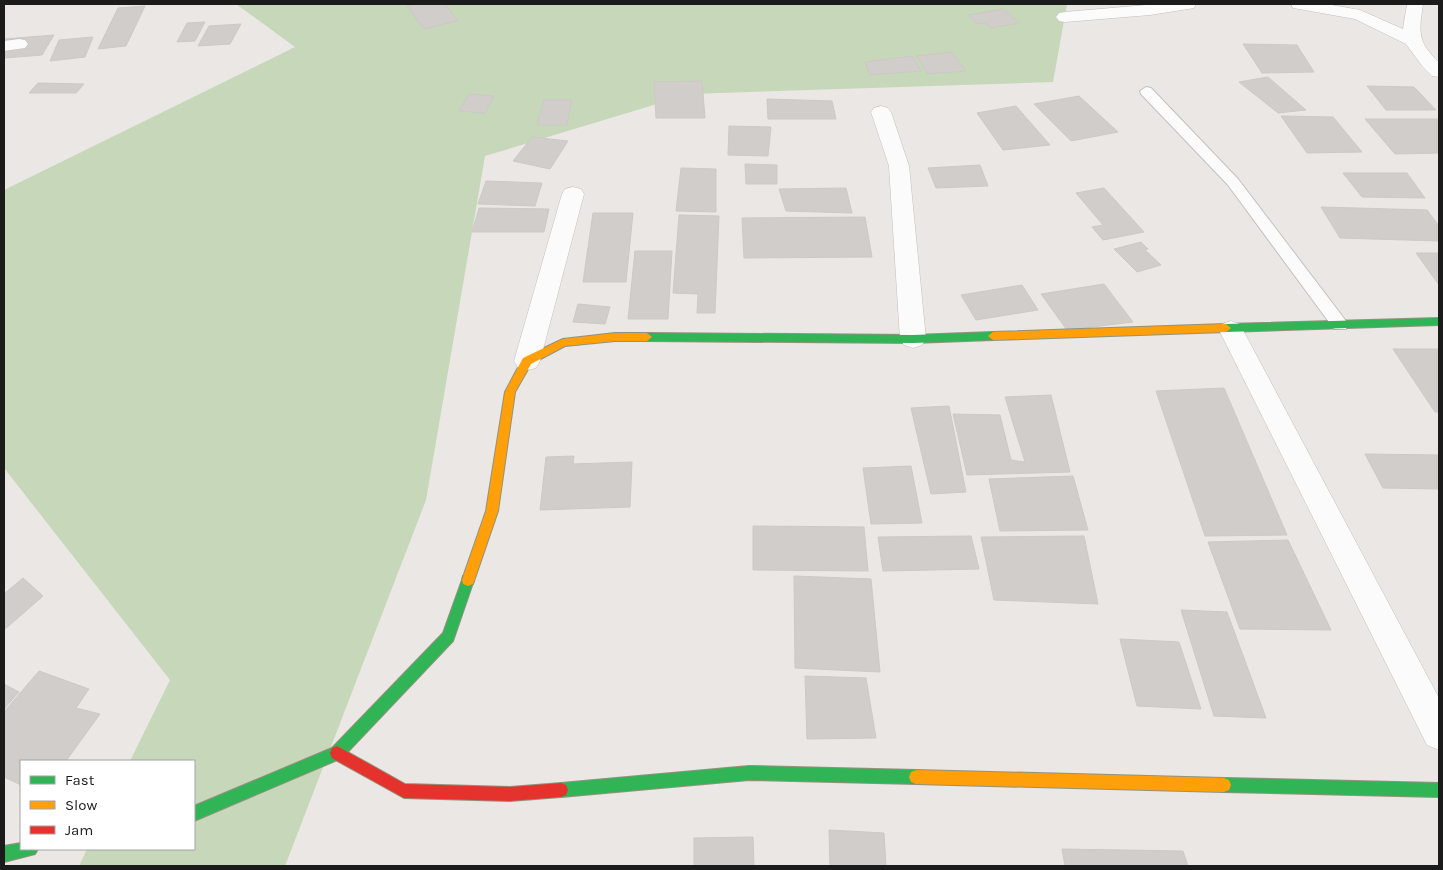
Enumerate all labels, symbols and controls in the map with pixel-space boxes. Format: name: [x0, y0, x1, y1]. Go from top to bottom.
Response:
legend: [20, 760, 195, 850]
text: Fast: [65, 771, 95, 789]
text: Slow: [65, 796, 97, 814]
text: Jam: [65, 821, 93, 839]

